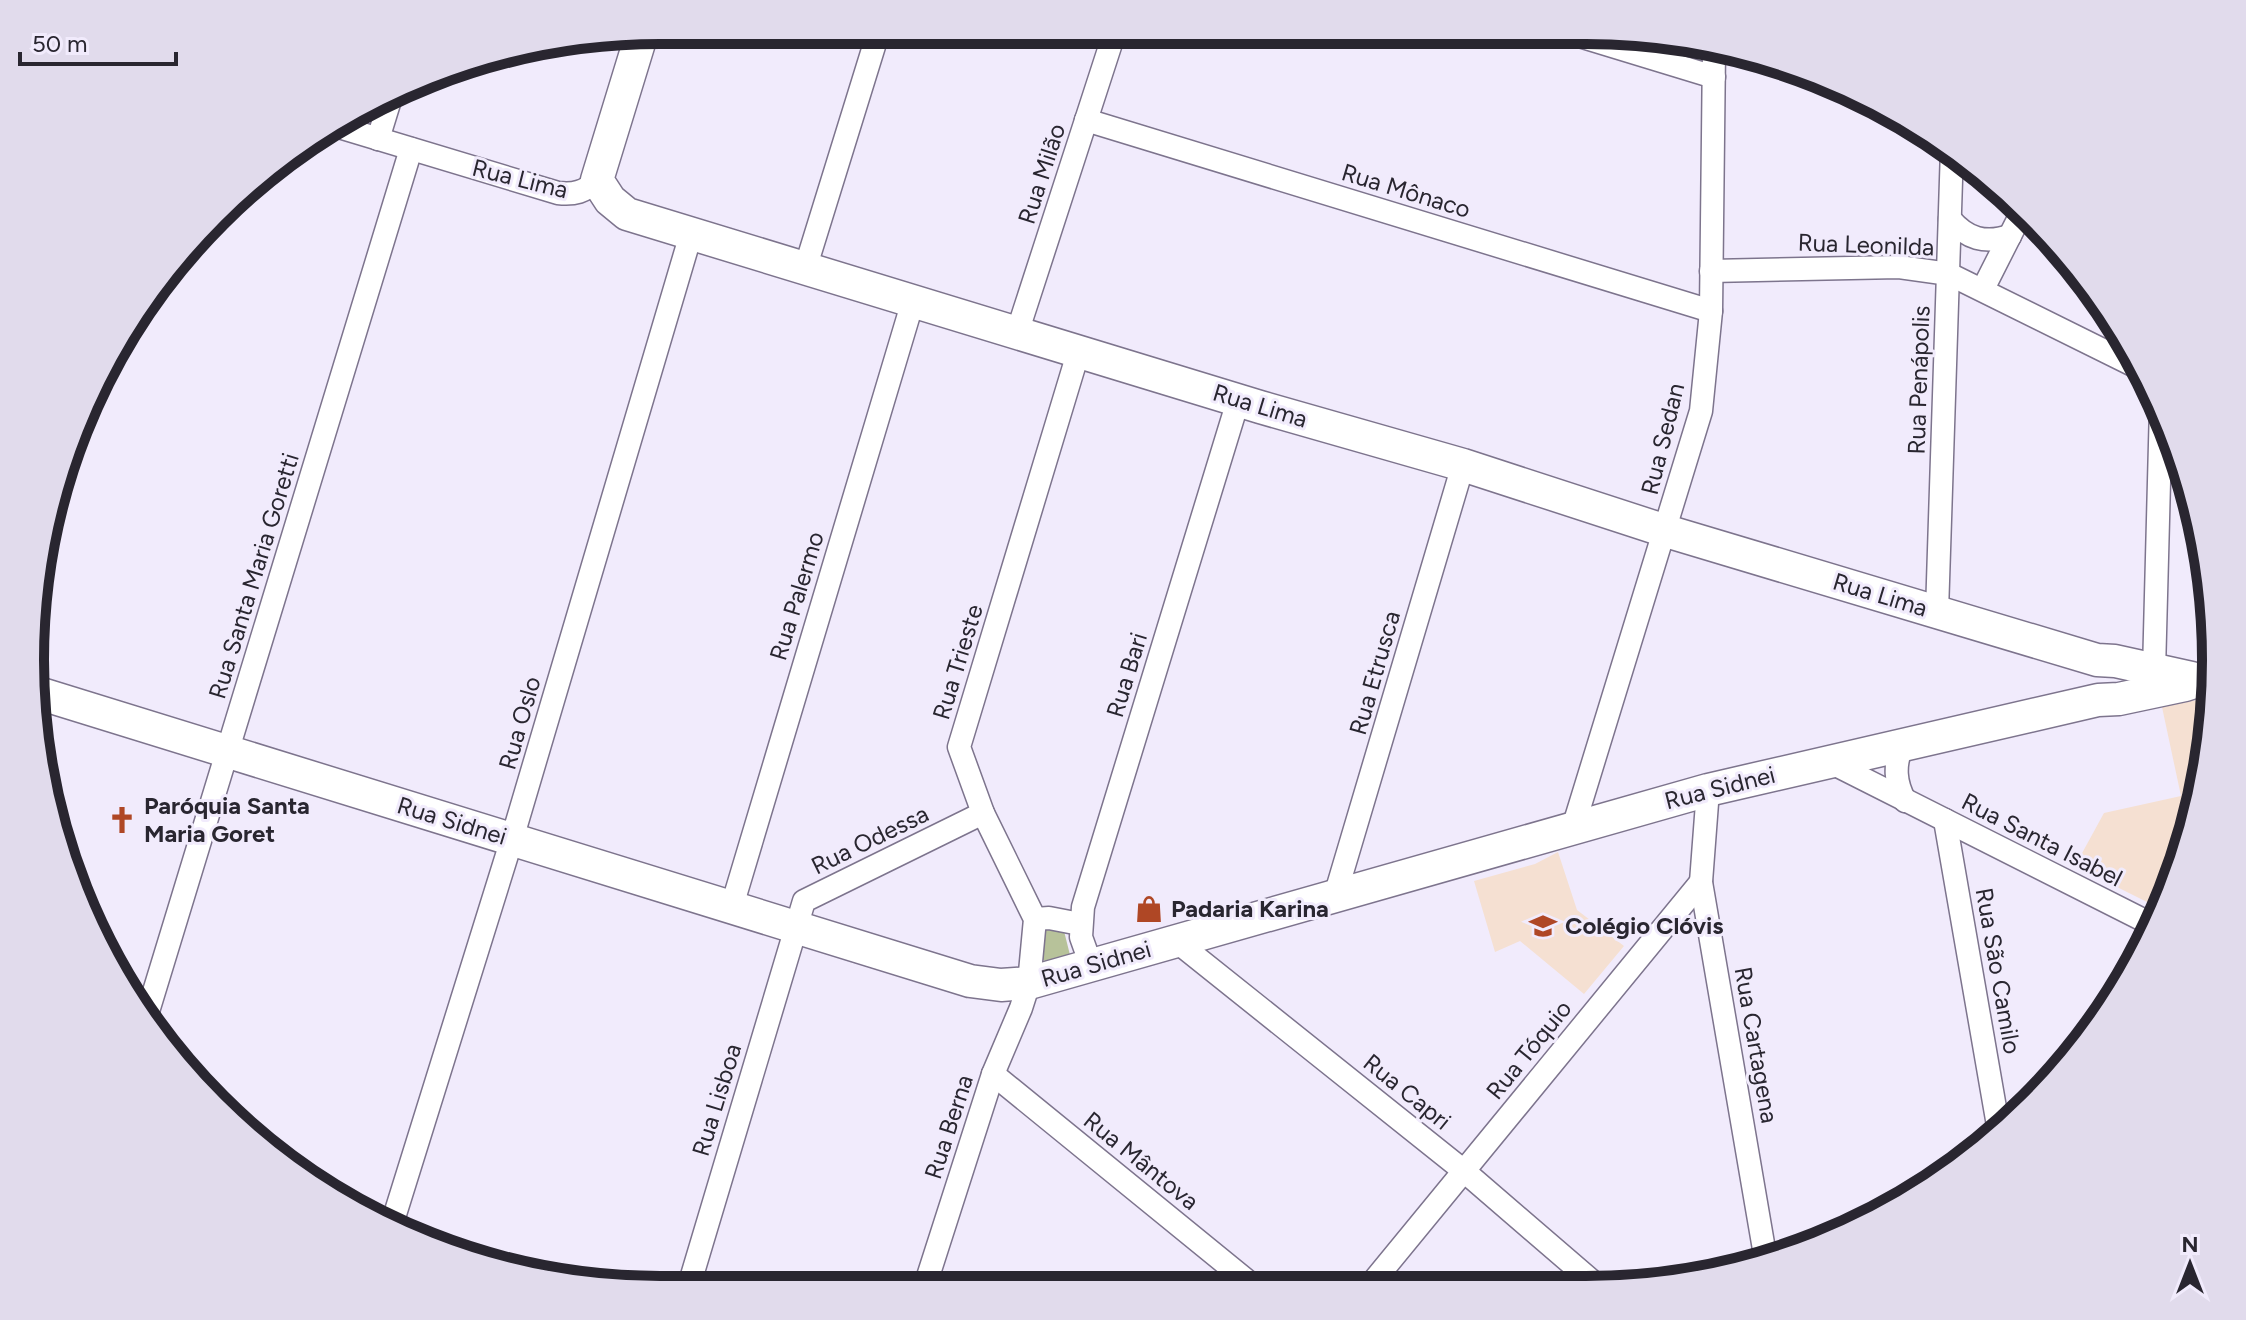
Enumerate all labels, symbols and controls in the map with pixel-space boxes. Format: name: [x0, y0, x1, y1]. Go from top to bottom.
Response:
scale bar: [20, 16, 176, 66]
text: 50 m: [32, 29, 88, 58]
street label: Rua Milão: [1012, 120, 1071, 228]
street label: Rua Lima: [469, 153, 571, 204]
street label: Rua Mônaco: [1338, 157, 1474, 224]
street label: Rua Leonilda: [1797, 228, 1935, 261]
street label: Rua Penápolis: [1901, 305, 1936, 455]
street label: Rua Lima: [1209, 377, 1311, 434]
street label: Rua Sedan: [1635, 380, 1690, 498]
street label: Rua Santa Maria Goretti: [202, 449, 305, 702]
street label: Rua Palermo: [763, 528, 830, 664]
street label: Rua Lima: [1829, 566, 1931, 623]
street label: Rua Trieste: [926, 601, 989, 723]
street label: Rua Etrusca: [1343, 607, 1406, 738]
street label: Rua Bari: [1100, 629, 1153, 721]
street label: Rua Oslo: [492, 673, 547, 773]
street label: Rua Sidnei: [1662, 760, 1778, 815]
street label: Rua Santa Isabel: [1957, 787, 2127, 893]
street label: Rua Sidnei: [394, 790, 510, 851]
place label: Paróquia Santa Maria Goret: [144, 791, 310, 848]
street label: Rua Odessa: [806, 799, 933, 880]
church icon: Paróquia Santa Maria Goret: [107, 805, 137, 835]
street label: Rua São Camilo: [1970, 886, 2027, 1056]
shop icon: Padaria Karina: [1134, 894, 1164, 924]
place label: Padaria Karina: [1171, 894, 1329, 923]
school or university icon: Colégio Clóvis: [1528, 911, 1558, 941]
place label: Colégio Clóvis: [1565, 911, 1724, 940]
street label: Rua Sidnei: [1038, 934, 1154, 993]
street label: Rua Cartagena: [1728, 964, 1785, 1125]
street label: Rua Tóquio: [1480, 994, 1577, 1105]
street label: Rua Lisboa: [686, 1040, 747, 1160]
street label: Rua Capri: [1358, 1048, 1457, 1136]
street label: Rua Berna: [918, 1071, 979, 1183]
street label: Rua Mântova: [1078, 1105, 1205, 1216]
north arrow: [2150, 1224, 2230, 1304]
text: N: [2181, 1231, 2199, 1258]

